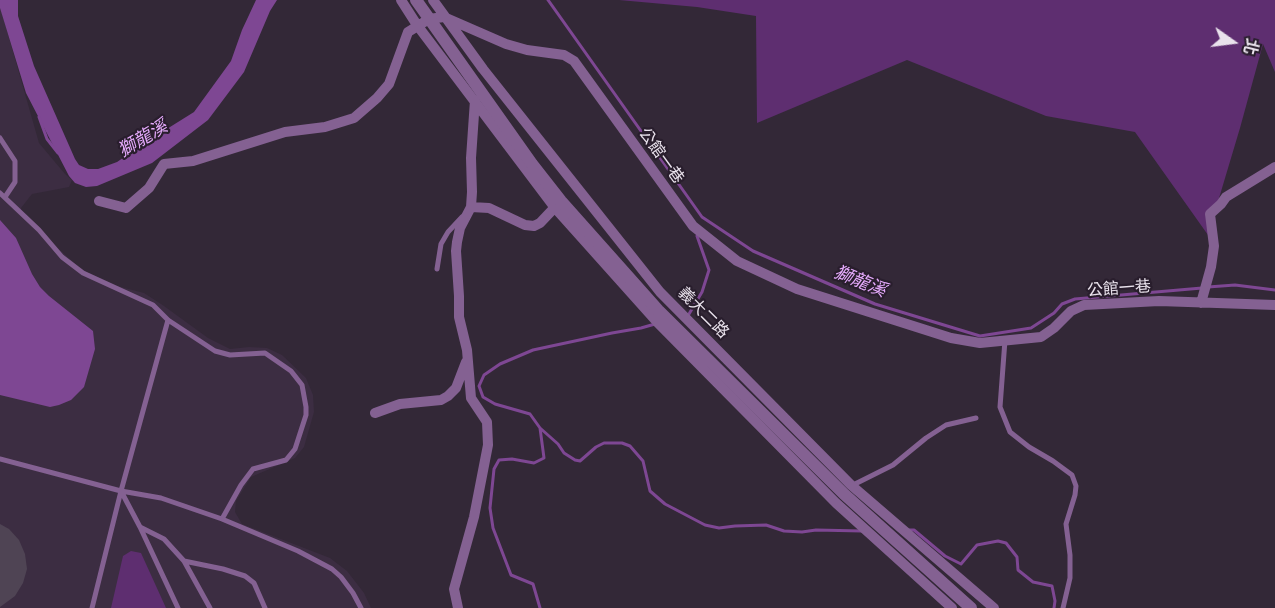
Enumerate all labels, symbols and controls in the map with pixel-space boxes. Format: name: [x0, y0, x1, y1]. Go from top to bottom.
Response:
north arrow: [1203, 12, 1263, 72]
text: 北: [1240, 36, 1262, 57]
water label: 獅龍溪: [114, 116, 172, 162]
street label: 公館一巷: [634, 124, 688, 188]
water label: 獅龍溪: [831, 262, 889, 302]
street label: 公館一巷: [1086, 277, 1152, 301]
street label: 義大二路: [674, 284, 732, 342]

